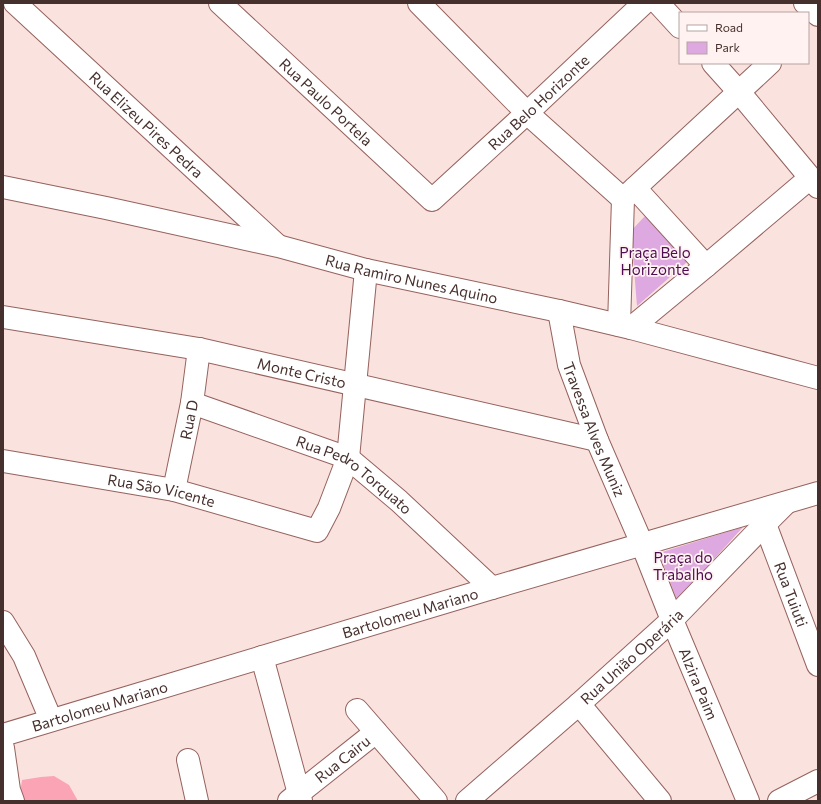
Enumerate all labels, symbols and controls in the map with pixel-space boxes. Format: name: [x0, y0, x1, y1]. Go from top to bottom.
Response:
legend: [679, 12, 809, 64]
text: Road: [715, 20, 743, 34]
text: Park: [715, 40, 741, 54]
street label: Rua Belo Horizonte: [484, 51, 593, 153]
street label: Rua Paulo Portela: [276, 54, 376, 149]
street label: Rua Elizeu Pires Pedra: [86, 68, 207, 181]
park label: Praça Belo Horizonte: [619, 243, 691, 278]
street label: Rua Ramiro Nunes Aquino: [324, 250, 500, 307]
street label: Monte Cristo: [256, 354, 348, 391]
street label: Travessa Alves Muniz: [560, 359, 629, 499]
street label: Rua D: [176, 398, 201, 441]
street label: Rua Pedro Torquato: [294, 431, 416, 518]
street label: Rua São Vicente: [106, 470, 217, 510]
park label: Praça do Trabalho: [653, 548, 713, 583]
street label: Rua Tuiuti: [771, 559, 812, 629]
street label: Bartolomeu Mariano: [340, 584, 480, 642]
street label: Rua União Operária: [576, 605, 687, 708]
street label: Alzira Paim: [676, 645, 722, 722]
street label: Bartolomeu Mariano: [30, 677, 170, 735]
street label: Rua Cairu: [311, 731, 374, 786]

